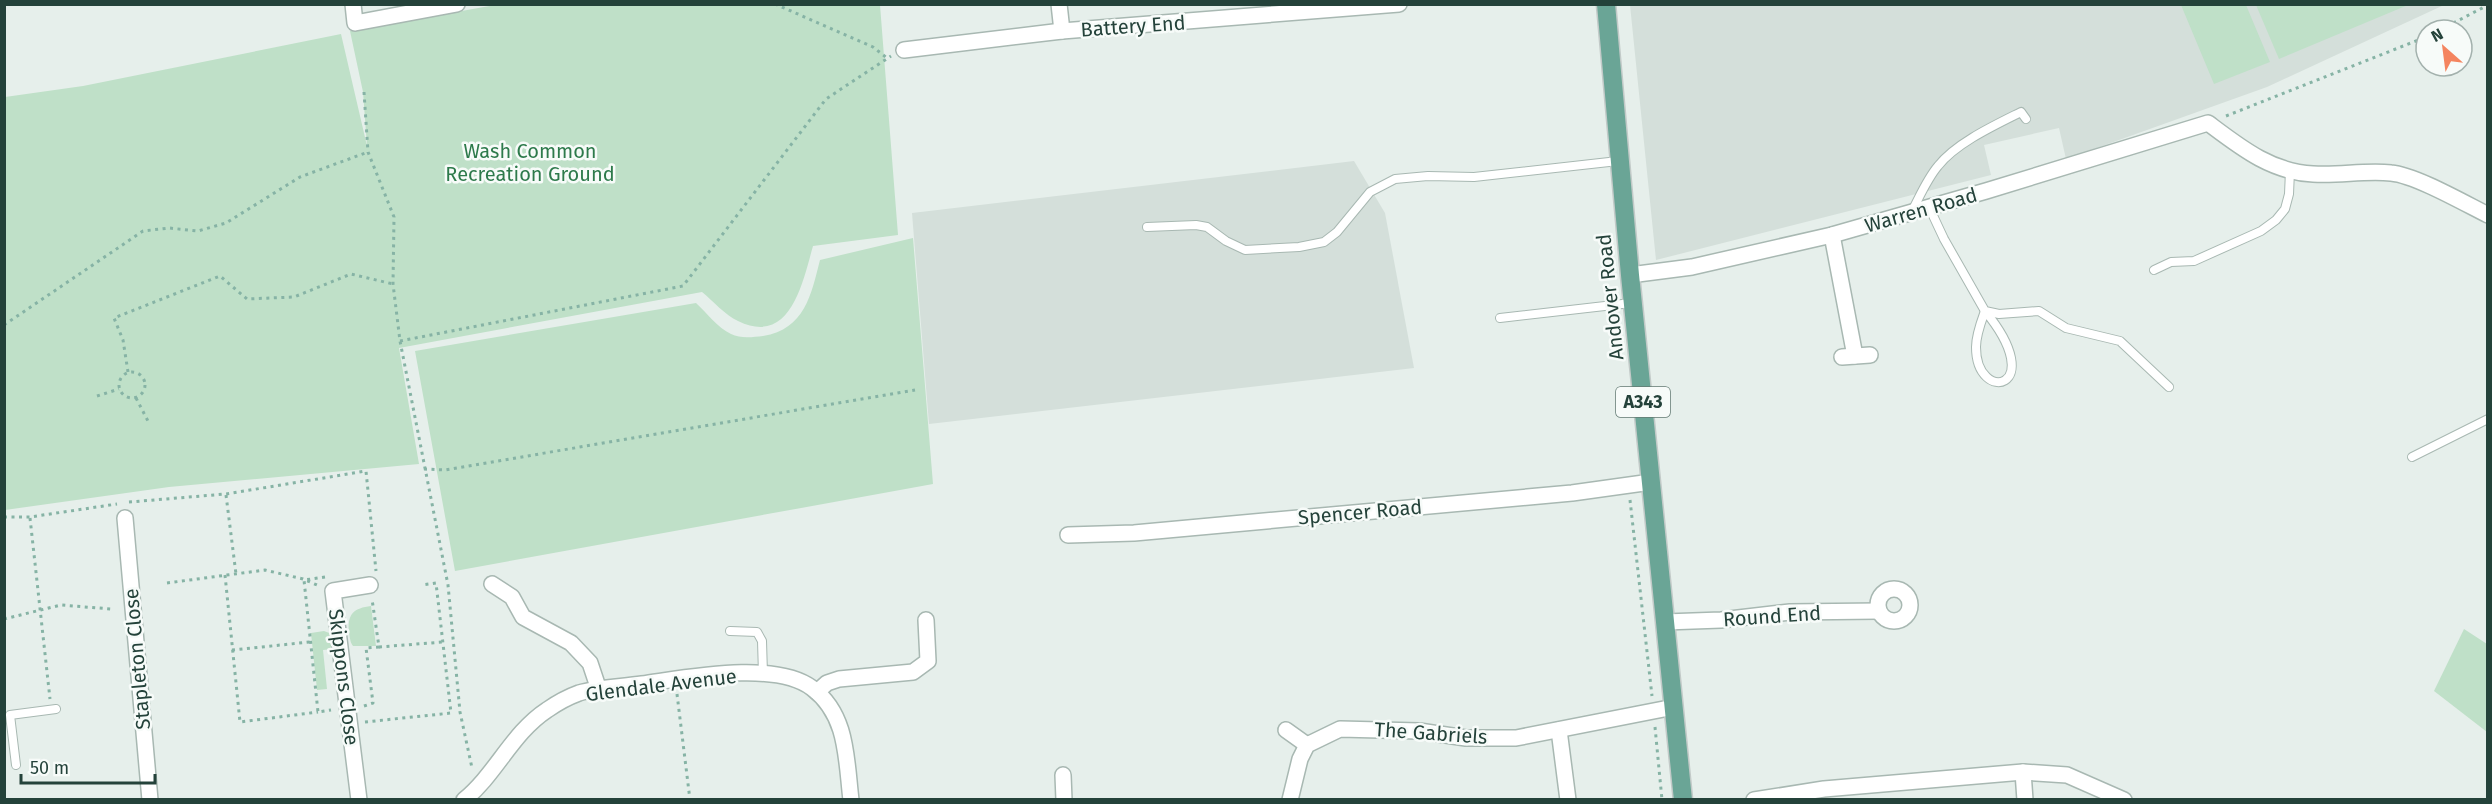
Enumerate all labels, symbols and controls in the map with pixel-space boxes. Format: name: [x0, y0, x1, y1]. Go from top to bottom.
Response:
street label: Battery End: [1080, 10, 1186, 42]
north arrow: [2414, 18, 2474, 78]
text: N: [2428, 24, 2446, 46]
park label: Wash Common Recreation Ground: [445, 139, 615, 186]
street label: Warren Road: [1862, 183, 1980, 237]
street label: Andover Road: [1591, 233, 1629, 361]
road number: A343: [1616, 387, 1670, 417]
street label: Spencer Road: [1297, 495, 1423, 529]
street label: Stapleton Close: [119, 587, 155, 731]
street label: Round End: [1722, 601, 1822, 631]
street label: Skippons Close: [324, 607, 364, 747]
street label: Glendale Avenue: [584, 664, 738, 706]
street label: The Gabriels: [1374, 717, 1488, 749]
scale bar: [21, 747, 154, 785]
text: 50 m: [30, 757, 69, 779]

